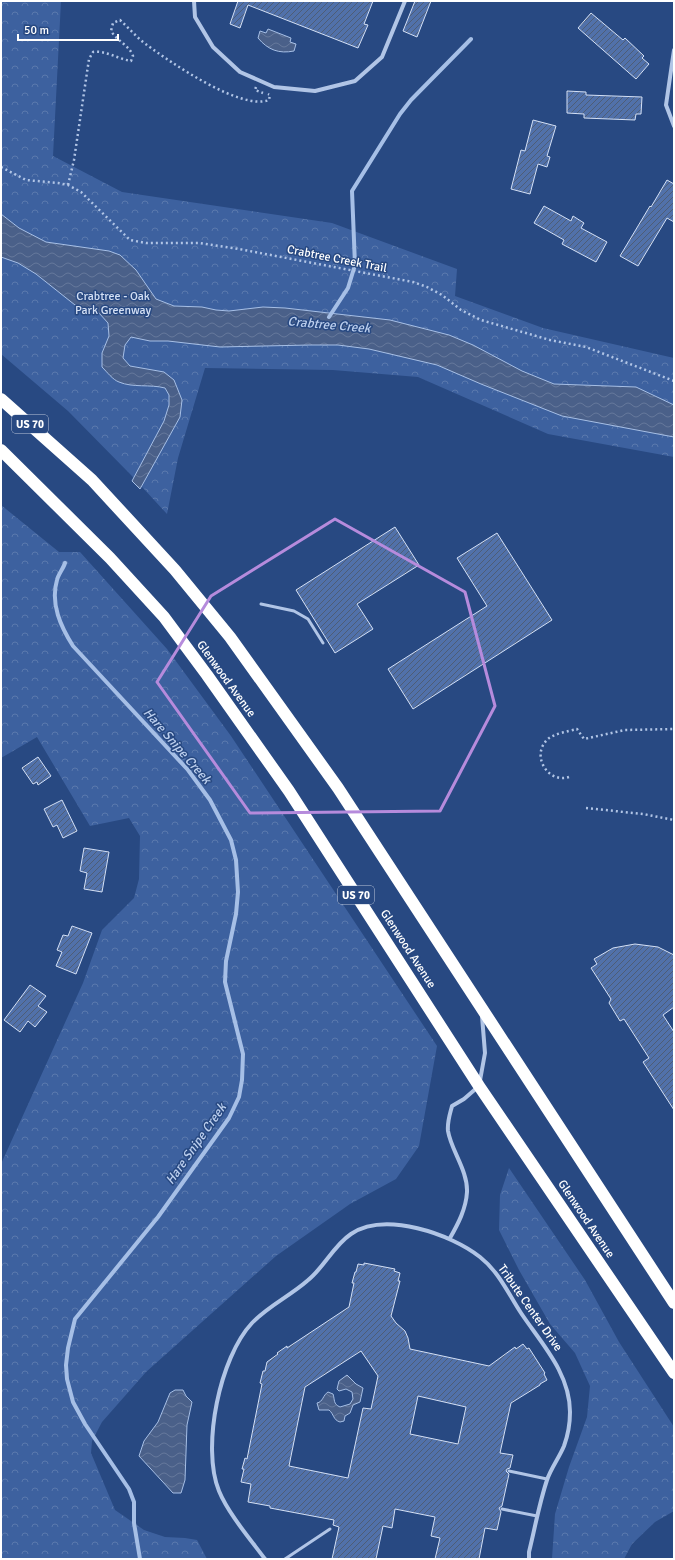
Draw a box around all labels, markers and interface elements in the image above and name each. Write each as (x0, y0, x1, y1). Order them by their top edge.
scale bar (18, 16, 118, 42)
text: 50 m (24, 23, 49, 38)
street label: Crabtree Creek Trail (286, 242, 389, 276)
park label: Crabtree - Oak Park Greenway (75, 289, 151, 318)
water label: Crabtree Creek (287, 313, 372, 337)
road number: US 70 (12, 415, 48, 433)
street label: Glenwood Avenue (193, 638, 259, 720)
water label: Hare Snipe Creek (140, 705, 215, 788)
road number: US 70 (338, 886, 374, 904)
street label: Glenwood Avenue (377, 907, 439, 991)
water label: Hare Snipe Creek (162, 1099, 231, 1188)
street label: Glenwood Avenue (554, 1177, 618, 1261)
street label: Tribute Center Drive (494, 1262, 566, 1354)

